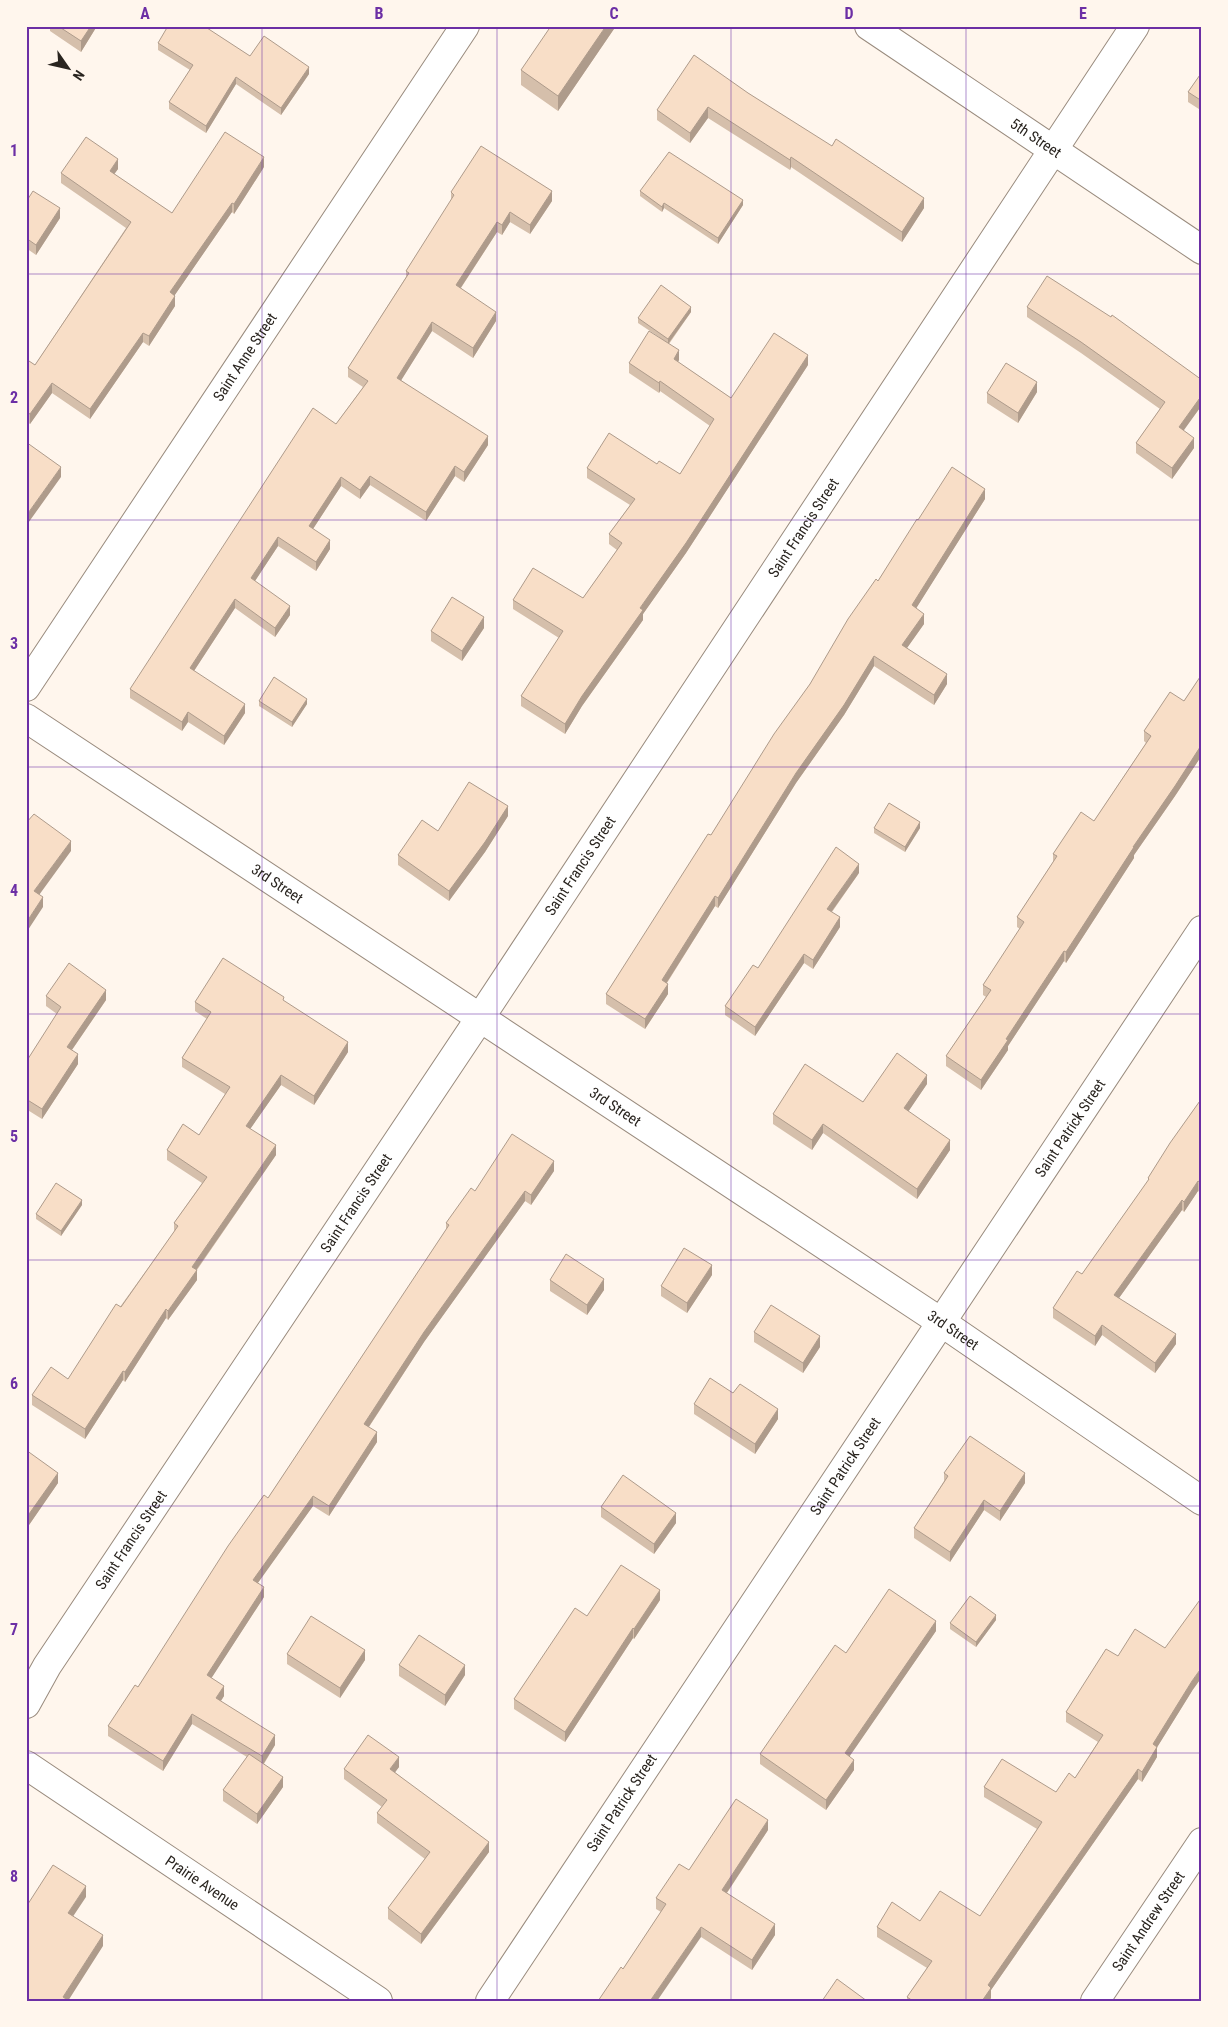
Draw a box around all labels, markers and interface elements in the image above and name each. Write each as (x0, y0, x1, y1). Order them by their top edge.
text: A (140, 4, 150, 23)
text: B (375, 4, 384, 23)
text: C (609, 4, 619, 23)
text: D (844, 4, 854, 23)
text: E (1079, 4, 1087, 23)
north arrow (42, 42, 92, 92)
text: N (70, 67, 88, 83)
street label: 5th Street (1007, 115, 1065, 162)
text: 1 (10, 141, 18, 160)
street label: Saint Anne Street (209, 309, 281, 405)
text: 2 (10, 388, 18, 407)
street label: Saint Francis Street (764, 475, 843, 581)
text: 3 (10, 634, 18, 653)
street label: Saint Francis Street (541, 813, 620, 919)
street label: 3rd Street (248, 860, 306, 907)
text: 4 (10, 881, 18, 900)
street label: Saint Patrick Street (1031, 1076, 1109, 1181)
street label: 3rd Street (586, 1083, 644, 1130)
text: 5 (10, 1127, 18, 1146)
street label: Saint Francis Street (317, 1150, 396, 1256)
street label: 3rd Street (924, 1307, 982, 1354)
text: 6 (10, 1374, 18, 1393)
street label: Saint Patrick Street (806, 1414, 884, 1519)
street label: Saint Francis Street (92, 1487, 171, 1593)
text: 7 (10, 1620, 18, 1639)
street label: Saint Patrick Street (583, 1750, 661, 1855)
street label: Prairie Avenue (162, 1852, 242, 1914)
text: 8 (10, 1867, 18, 1886)
street label: Saint Andrew Street (1109, 1868, 1189, 1975)

